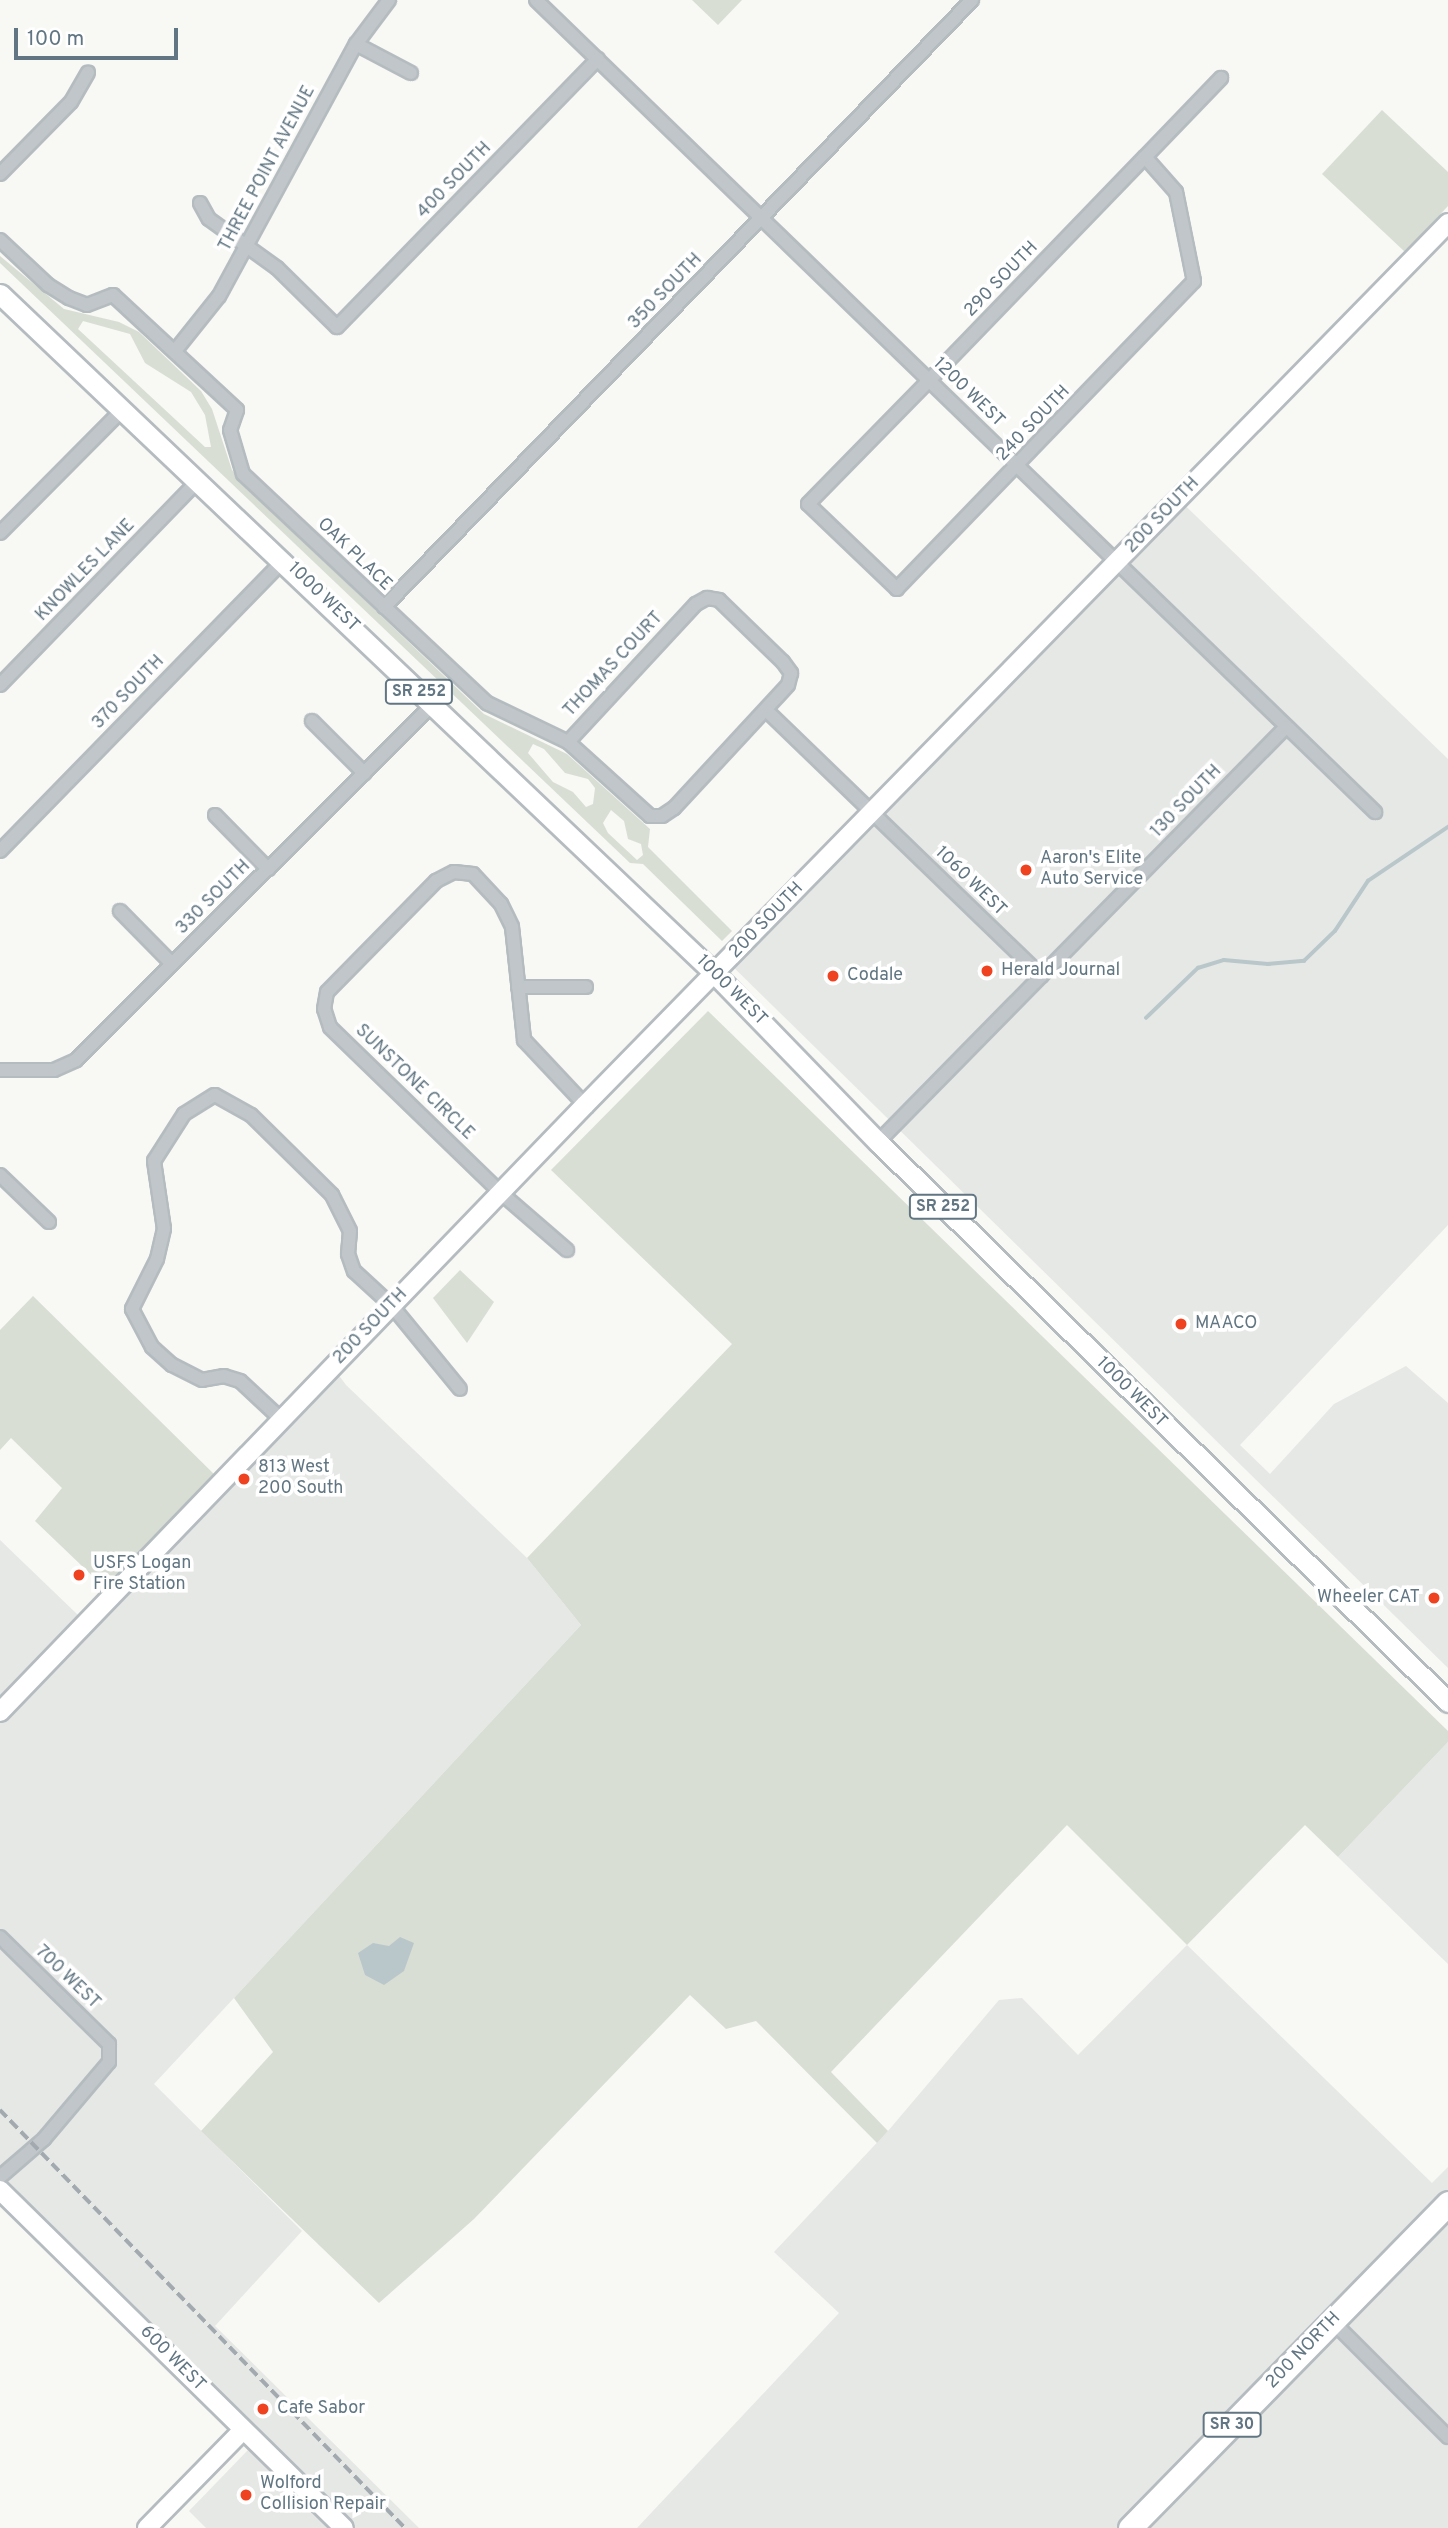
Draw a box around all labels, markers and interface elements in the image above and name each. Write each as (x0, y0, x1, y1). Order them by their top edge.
scale bar (18, 14, 182, 58)
text: 100 m (27, 26, 84, 53)
street label: THREE POINT AVENUE (215, 82, 321, 256)
street label: 400 SOUTH (413, 138, 497, 224)
street label: 290 SOUTH (961, 238, 1043, 322)
street label: 350 SOUTH (624, 250, 708, 334)
street label: 1200 WEST (928, 353, 1008, 433)
street label: 240 SOUTH (992, 382, 1076, 466)
street label: 200 SOUTH (1121, 473, 1205, 559)
street label: OAK PLACE (312, 514, 396, 596)
street label: KNOWLES LANE (32, 516, 140, 626)
street label: 1000 WEST (282, 558, 364, 638)
street label: THOMAS COURT (560, 608, 668, 722)
street label: 370 SOUTH (88, 651, 170, 735)
road number: SR 252 (384, 680, 454, 705)
street label: 130 SOUTH (1147, 761, 1227, 843)
street label: 1060 WEST (930, 843, 1010, 921)
place label: Aaron's Elite Auto Service (1040, 849, 1143, 892)
street label: 330 SOUTH (172, 856, 256, 940)
marker: Aaron's Elite Auto Service (1018, 862, 1034, 878)
street label: 200 SOUTH (725, 878, 809, 964)
street label: 1000 WEST (691, 951, 771, 1031)
place label: Herald Journal (1001, 960, 1120, 982)
marker: Herald Journal (979, 963, 995, 979)
place label: Codale (847, 965, 903, 987)
marker: Codale (825, 968, 841, 984)
street label: SUNSTONE CIRCLE (350, 1021, 478, 1145)
road number: SR 252 (908, 1194, 978, 1219)
street label: 200 SOUTH (329, 1284, 413, 1370)
place label: MAACO (1195, 1313, 1257, 1335)
marker: MAACO (1173, 1316, 1189, 1332)
street label: 1000 WEST (1091, 1353, 1171, 1433)
place label: 813 West 200 South (258, 1458, 343, 1500)
marker: 813 West 200 South (236, 1471, 252, 1487)
place label: USFS Logan Fire Station (93, 1554, 191, 1596)
marker: USFS Logan Fire Station (71, 1567, 87, 1583)
place label: Wheeler CAT (1317, 1587, 1420, 1609)
marker: Wheeler CAT (1426, 1590, 1442, 1606)
street label: 700 WEST (30, 1942, 104, 2014)
street label: 200 NORTH (1262, 2308, 1346, 2394)
street label: 600 WEST (135, 2322, 209, 2396)
place label: Cafe Sabor (277, 2398, 365, 2420)
marker: Cafe Sabor (255, 2401, 271, 2417)
road number: SR 30 (1202, 2412, 1262, 2438)
place label: Wolford Collision Repair (260, 2474, 386, 2516)
marker: Wolford Collision Repair (238, 2487, 254, 2503)

